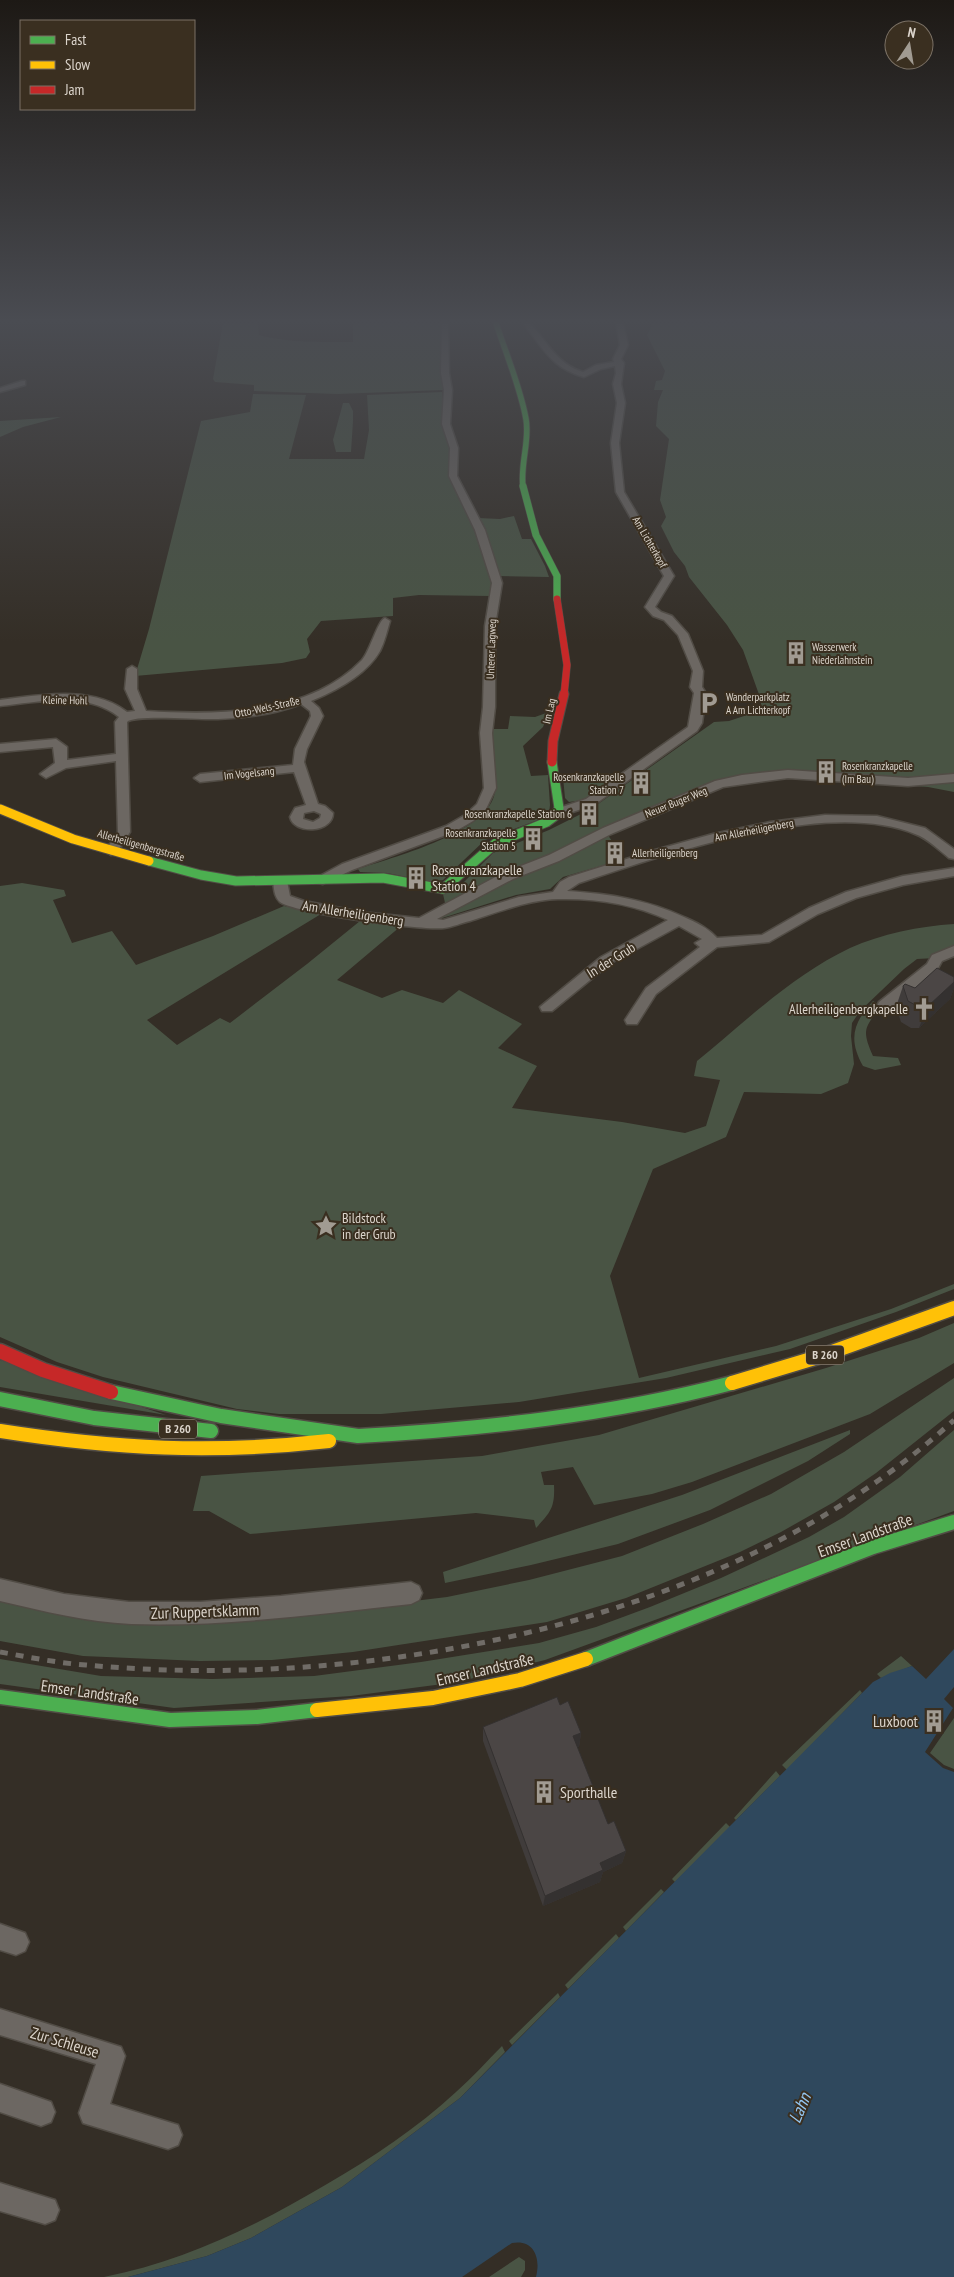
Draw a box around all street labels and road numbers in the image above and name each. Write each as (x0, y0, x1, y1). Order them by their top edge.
street label: Am Lichterkopf (630, 514, 671, 571)
street label: Unterer Lagweg (483, 618, 499, 679)
street label: Kleine Hohl (43, 693, 88, 707)
street label: Otto-Wels-Straße (233, 693, 301, 721)
street label: Im Lag (539, 697, 559, 725)
street label: Im Vogelsang (223, 763, 275, 783)
street label: Neuer Buger Weg (643, 783, 709, 821)
street label: Am Allerheiligenberg (713, 815, 795, 845)
street label: Allerheiligenbergstraße (96, 826, 187, 864)
street label: Am Allerheiligenberg (301, 896, 405, 930)
street label: In der Grub (583, 938, 639, 982)
road number: B 260 (806, 1346, 844, 1364)
road number: B 260 (159, 1420, 197, 1438)
street label: Emser Landstraße (815, 1509, 915, 1561)
street label: Zur Ruppertsklamm (150, 1599, 260, 1623)
street label: Emser Landstraße (435, 1648, 535, 1690)
street label: Emser Landstraße (40, 1675, 140, 1709)
street label: Zur Schleuse (28, 2022, 102, 2062)

